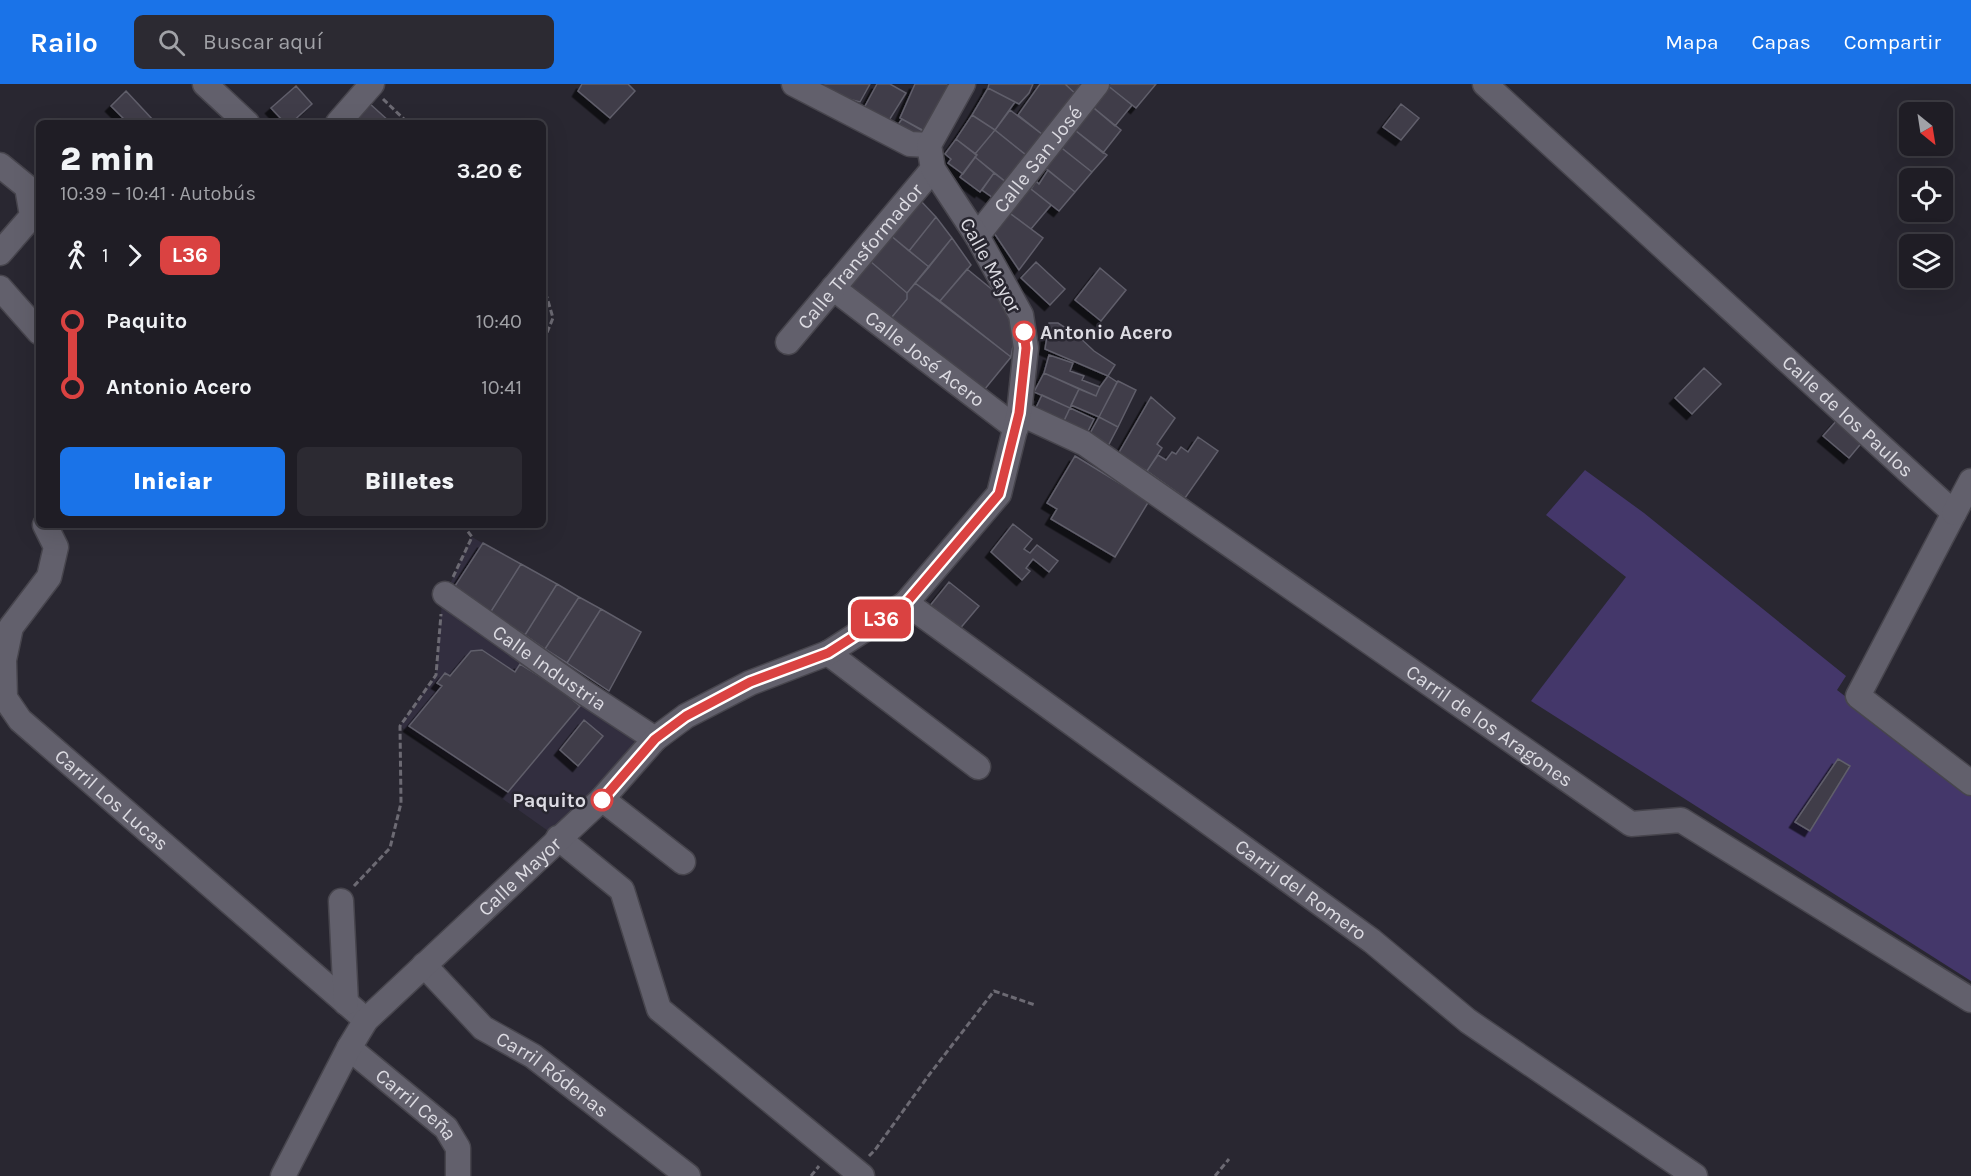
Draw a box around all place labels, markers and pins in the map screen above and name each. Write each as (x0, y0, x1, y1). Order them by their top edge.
marker: Antonio Acero (1013, 321, 1035, 343)
place label: Antonio Acero (1040, 321, 1172, 344)
place label: Paquito (512, 789, 586, 812)
marker: Paquito (591, 789, 613, 811)

